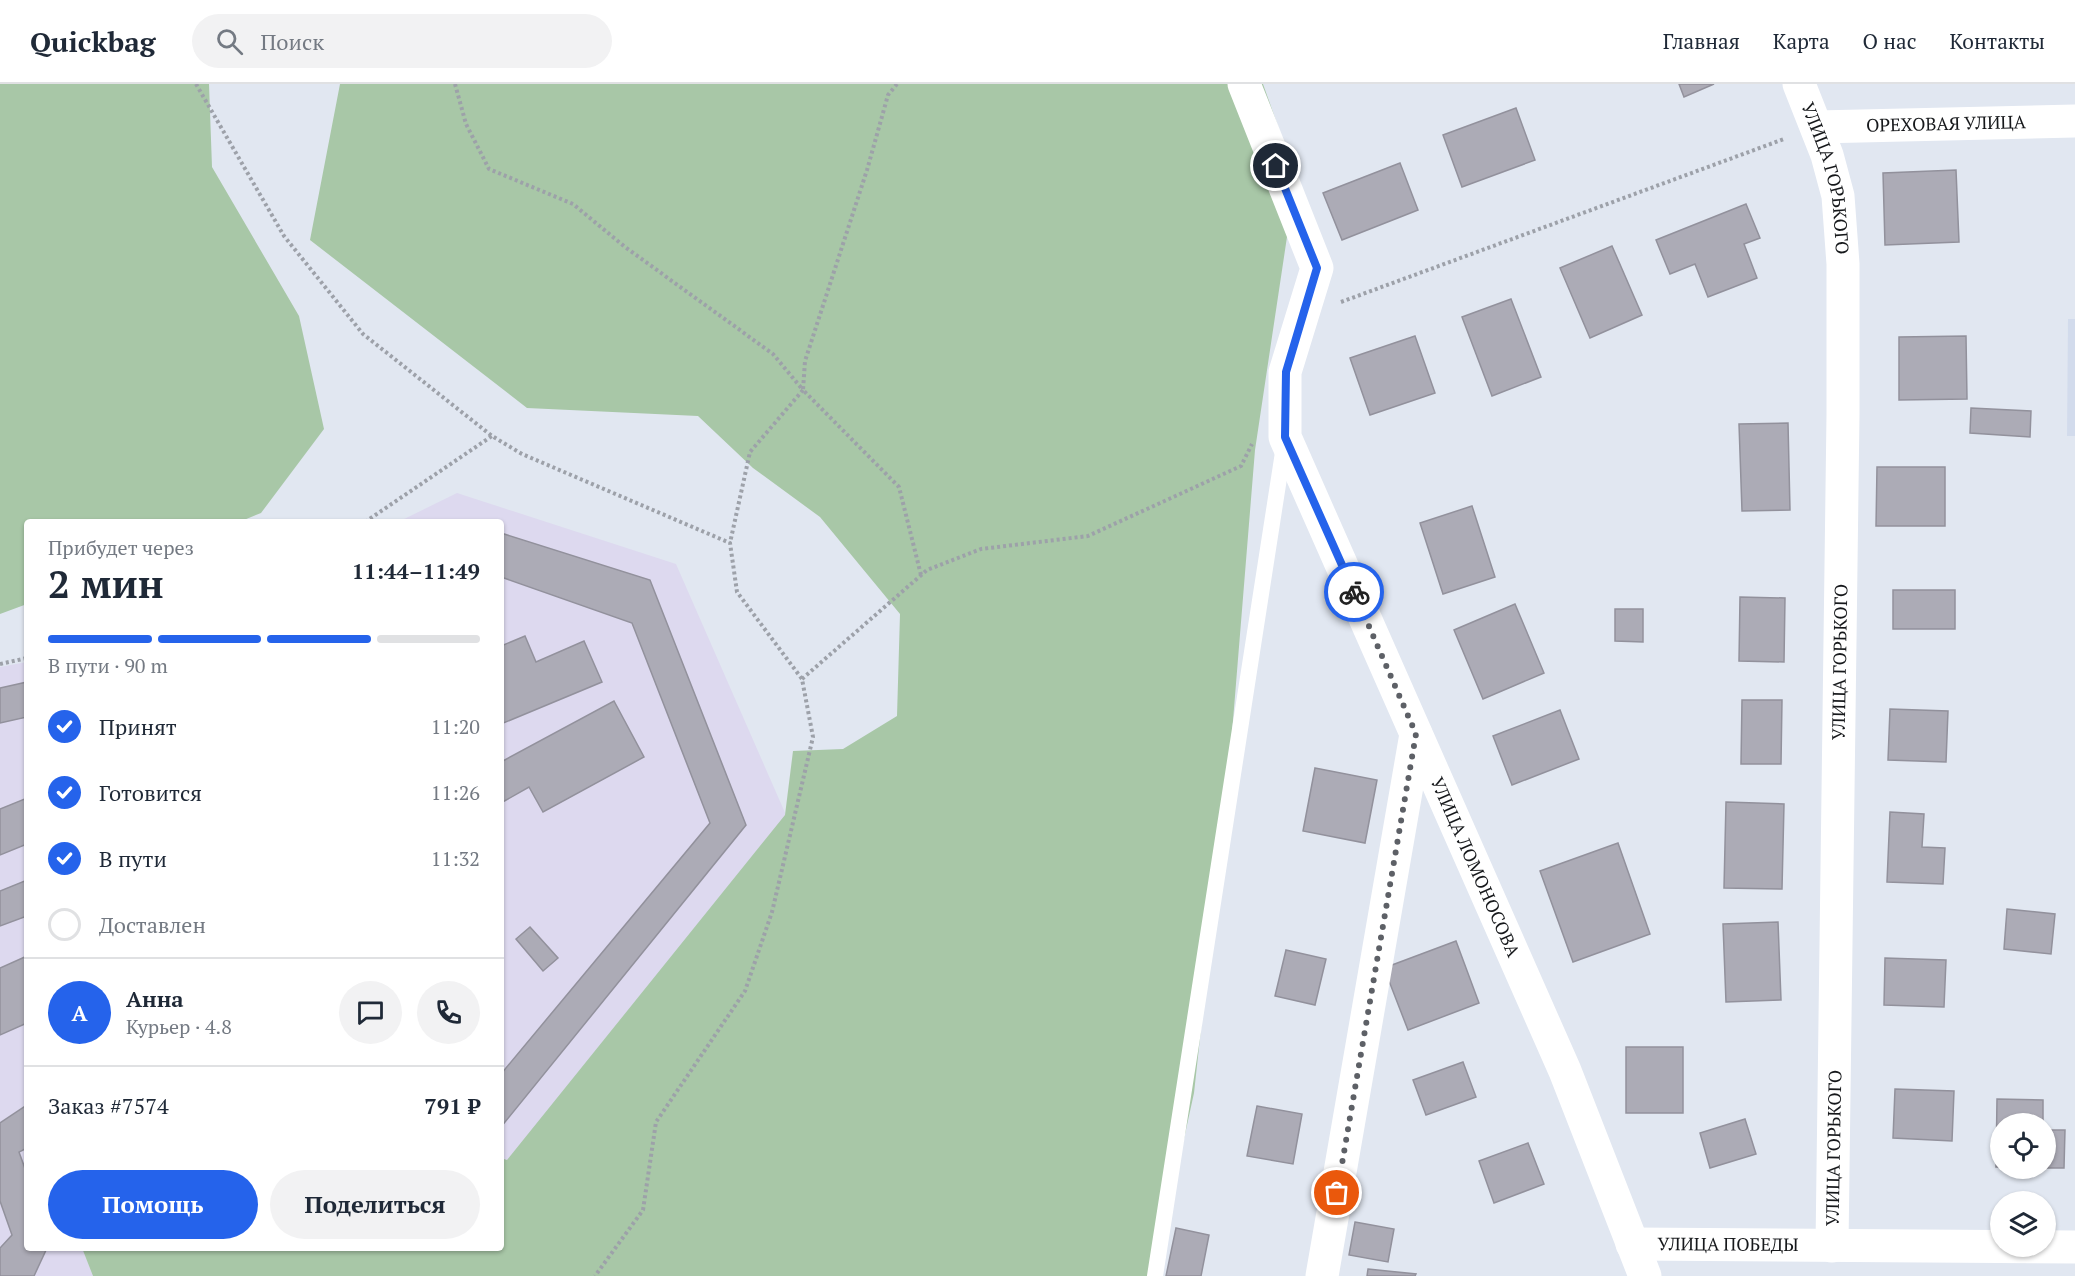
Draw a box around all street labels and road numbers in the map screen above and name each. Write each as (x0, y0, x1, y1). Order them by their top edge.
street label: УЛИЦА ГОРЬКОГО (1796, 98, 1855, 255)
street label: ОРЕХОВАЯ УЛИЦА (1866, 109, 2027, 137)
street label: УЛИЦА ГОРЬКОГО (1826, 584, 1852, 740)
street label: УЛИЦА ЛОМОНОСОВА (1426, 773, 1526, 961)
street label: УЛИЦА ГОРЬКОГО (1820, 1070, 1846, 1226)
street label: УЛИЦА ПОБЕДЫ (1657, 1231, 1799, 1256)

